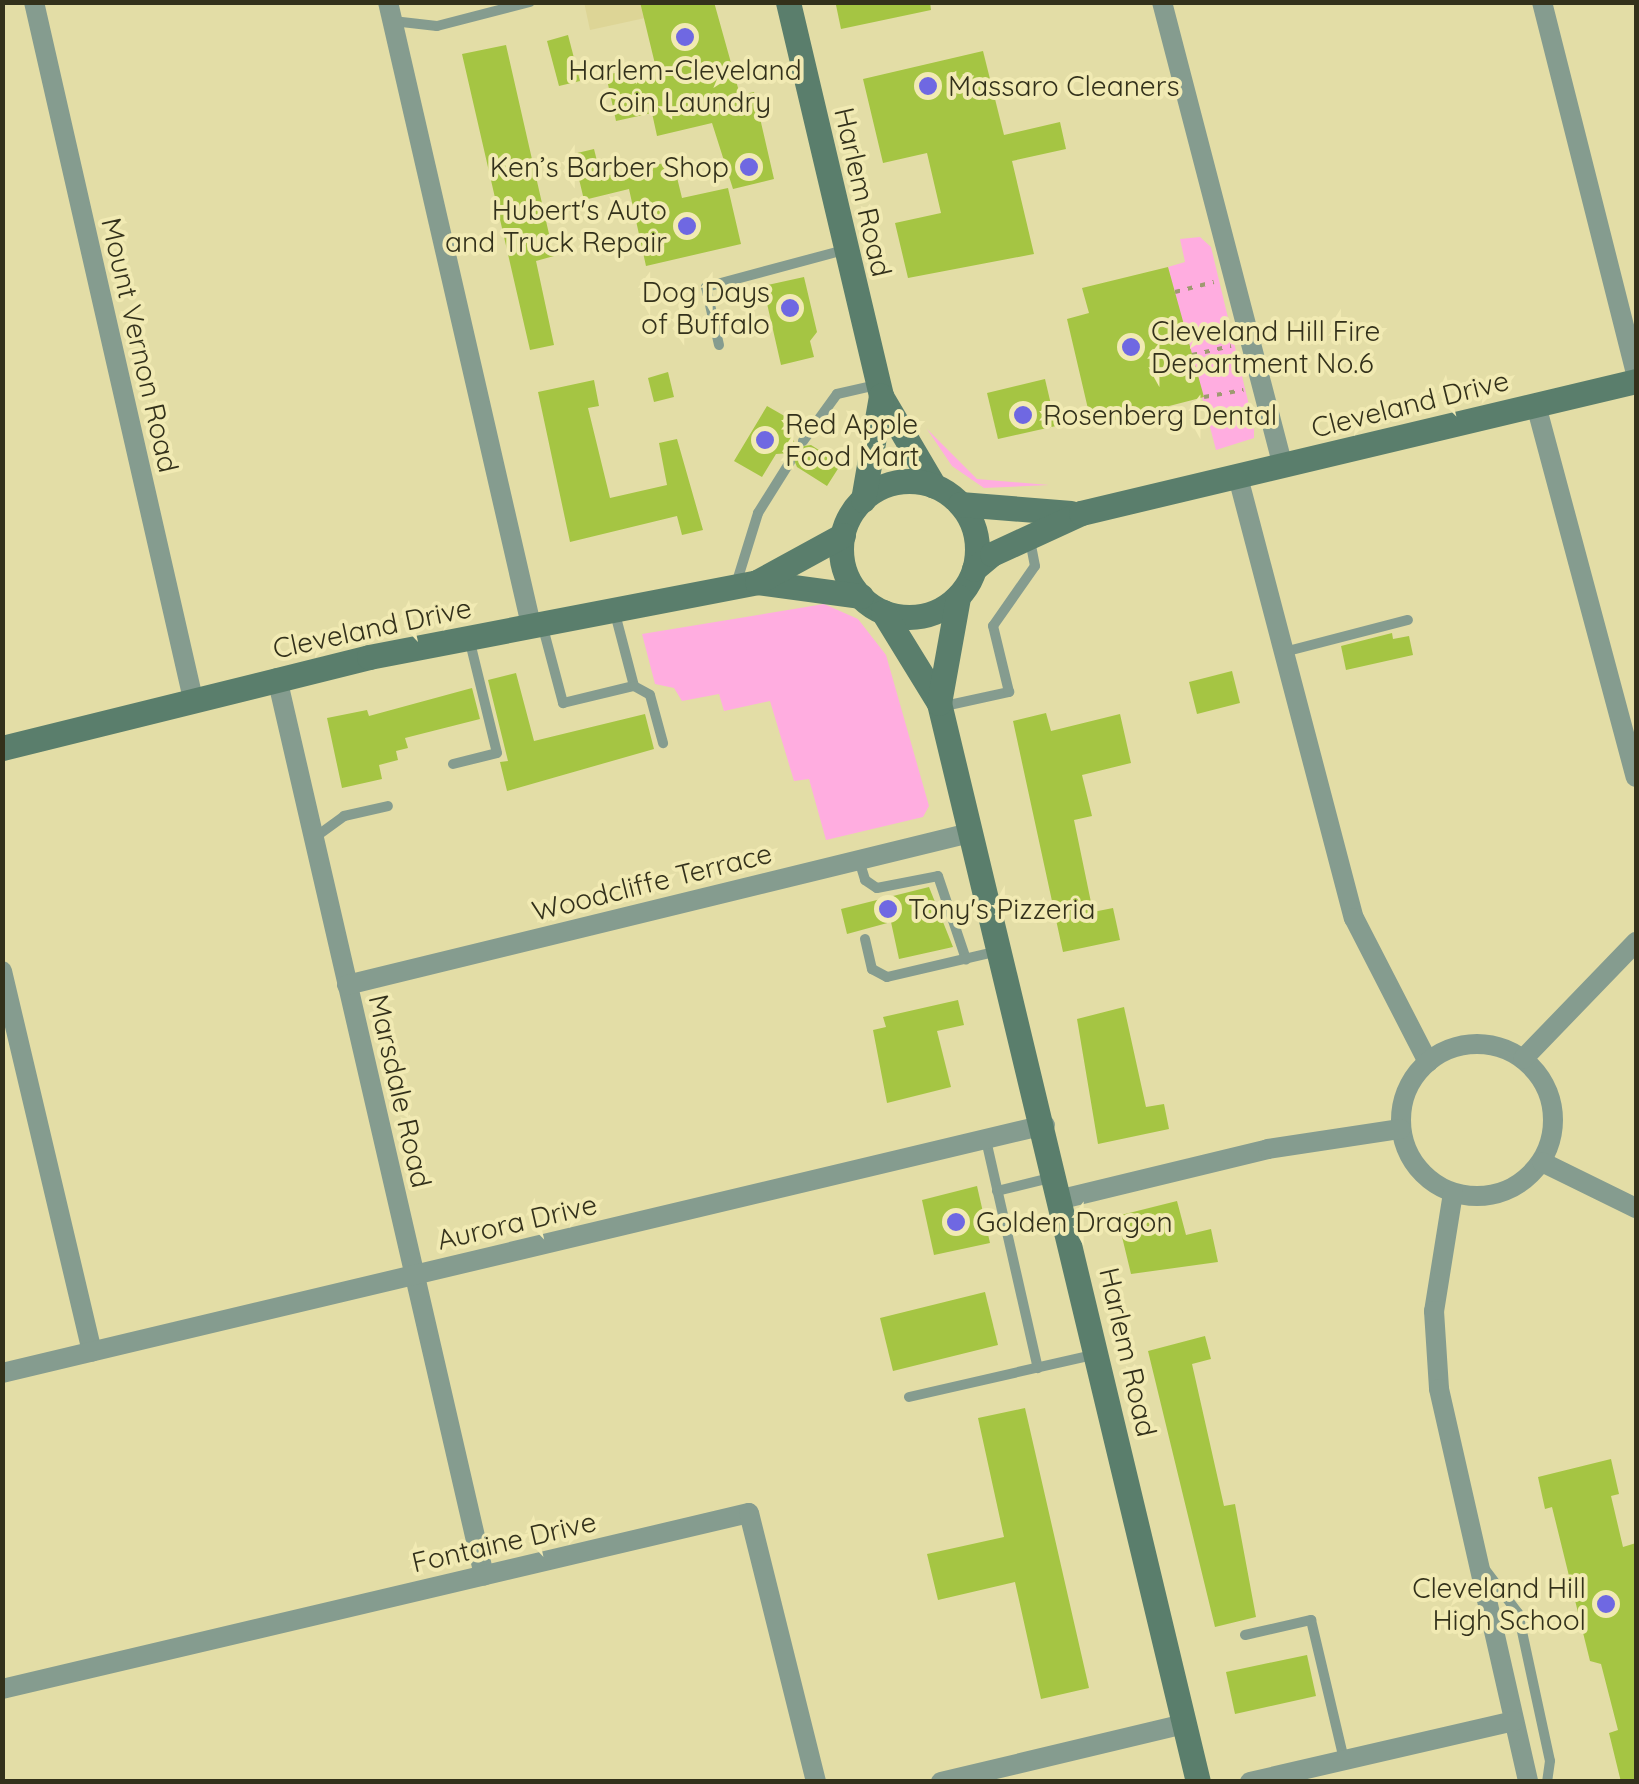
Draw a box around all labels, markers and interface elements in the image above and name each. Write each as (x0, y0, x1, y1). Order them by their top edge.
marker: Harlem-Cleveland Coin Laundry (674, 26, 696, 48)
place label: Harlem-Cleveland Coin Laundry (568, 53, 802, 119)
place label: Massaro Cleaners (948, 69, 1180, 103)
marker: Massaro Cleaners (917, 75, 939, 97)
street label: Harlem Road (827, 104, 899, 280)
place label: Ken’s Barber Shop (490, 150, 729, 184)
marker: Ken’s Barber Shop (738, 156, 760, 178)
place label: Hubert's Auto and Truck Repair (445, 193, 667, 259)
street label: Mount Vernon Road (94, 214, 186, 476)
marker: Hubert's Auto and Truck Repair (676, 215, 698, 237)
place label: Dog Days of Buffalo (641, 275, 770, 341)
marker: Dog Days of Buffalo (779, 297, 801, 319)
place label: Cleveland Hill Fire Department No.6 (1151, 314, 1380, 380)
marker: Cleveland Hill Fire Department No.6 (1120, 336, 1142, 358)
street label: Cleveland Drive (1308, 363, 1512, 445)
place label: Rosenberg Dental (1043, 398, 1277, 432)
marker: Rosenberg Dental (1012, 404, 1034, 426)
place label: Red Apple Food Mart (785, 407, 919, 473)
marker: Red Apple Food Mart (754, 429, 776, 451)
street label: Cleveland Drive (270, 591, 474, 665)
street label: Woodcliffe Terrace (529, 836, 775, 928)
place label: Tony's Pizzeria (908, 892, 1095, 926)
marker: Tony's Pizzeria (877, 898, 899, 920)
street label: Marsdale Road (361, 991, 439, 1191)
street label: Aurora Drive (434, 1187, 600, 1257)
place label: Golden Dragon (976, 1205, 1173, 1239)
marker: Golden Dragon (945, 1211, 967, 1233)
street label: Harlem Road (1092, 1264, 1164, 1440)
street label: Fontaine Drive (409, 1504, 599, 1580)
place label: Cleveland Hill High School (1412, 1571, 1586, 1637)
marker: Cleveland Hill High School (1595, 1593, 1617, 1615)

